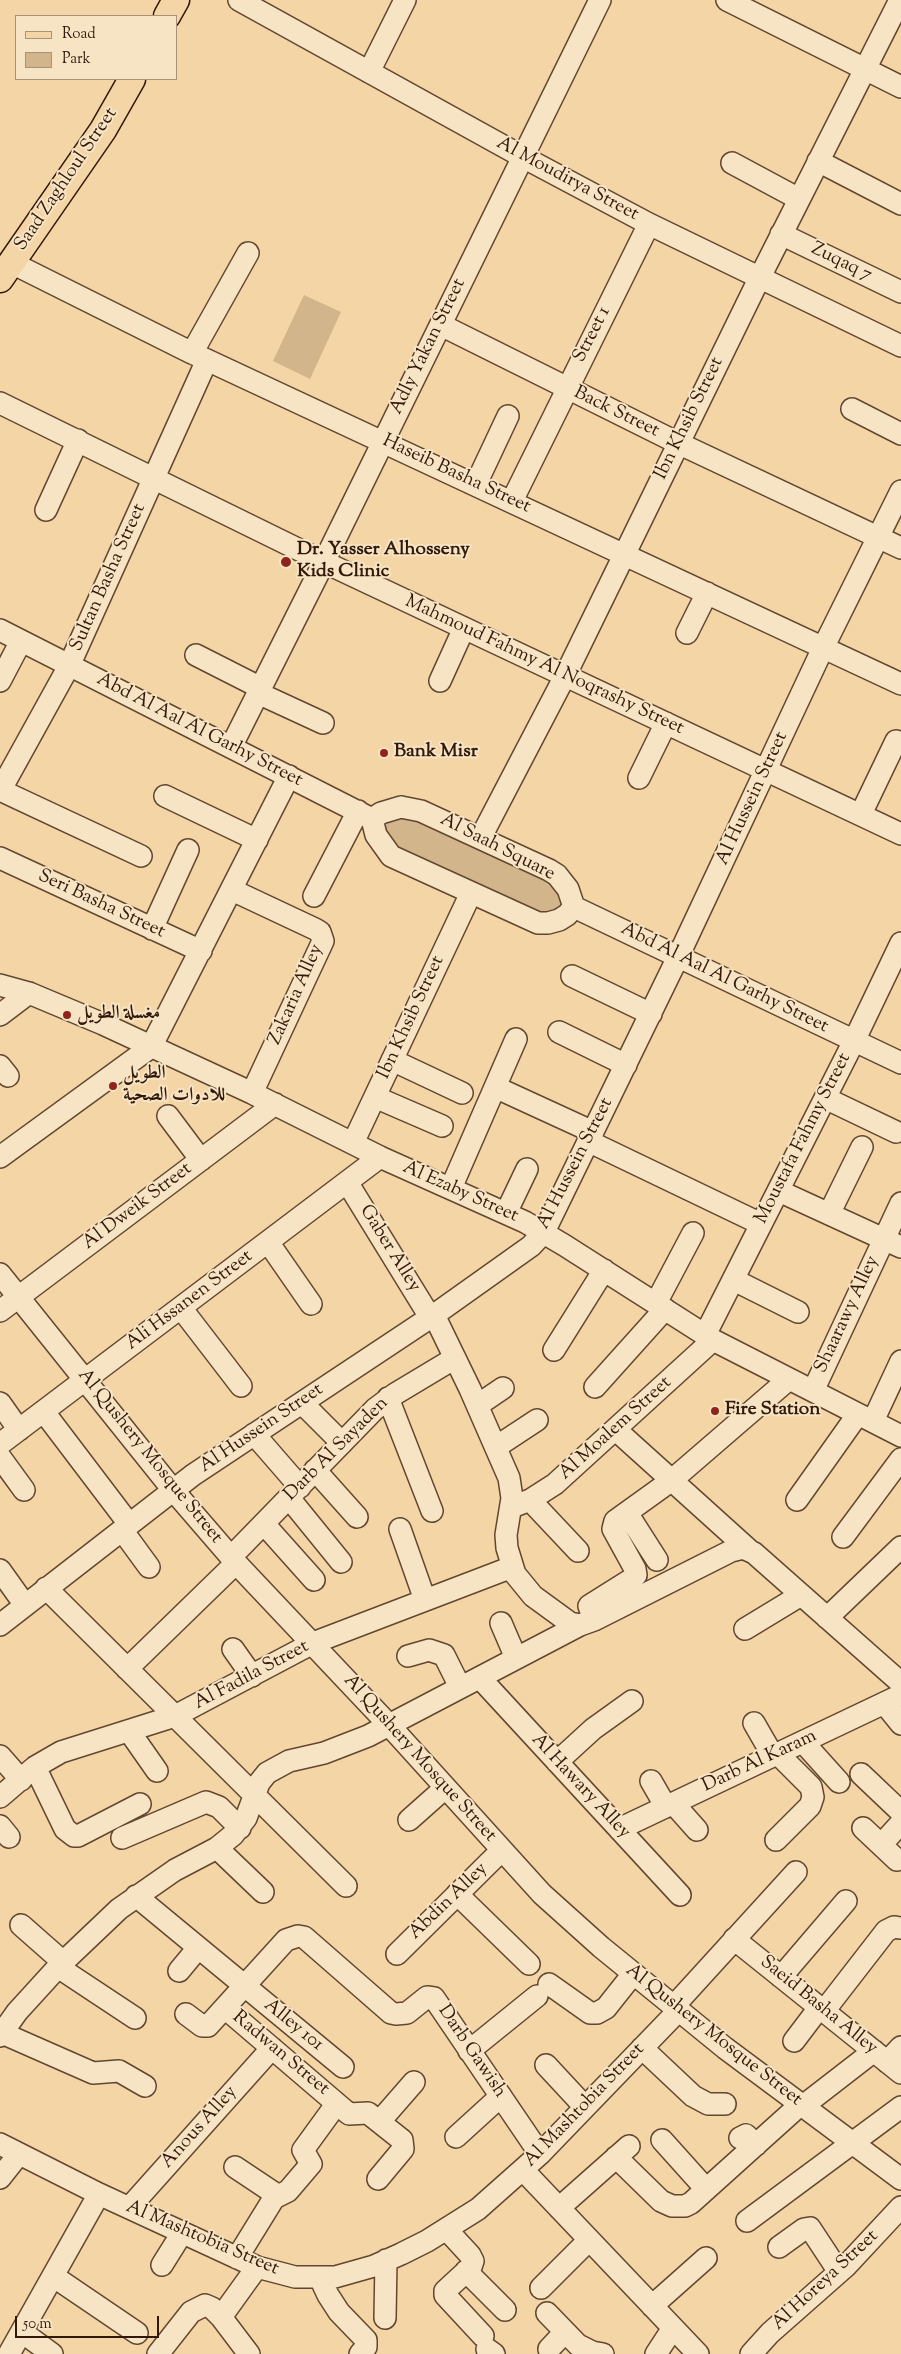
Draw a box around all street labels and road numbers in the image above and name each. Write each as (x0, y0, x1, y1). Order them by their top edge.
street label: Saad Zaghloul Street (11, 104, 123, 256)
street label: Al Moudirya Street (492, 133, 642, 227)
street label: Zuqaq 7 (807, 239, 875, 287)
street label: Adly Yakan Street (386, 275, 472, 419)
street label: Street 1 (569, 303, 617, 367)
street label: Ibn Khsib Street (651, 354, 729, 484)
street label: Back Street (569, 382, 663, 444)
street label: Haseib Basha Street (378, 431, 534, 519)
street label: Sultan Basha Street (66, 501, 152, 655)
street label: Mahmoud Fahmy Al Noqrashy Street (401, 591, 687, 741)
street label: Abd Al Aal Al Garhy Street (92, 669, 306, 793)
street label: Al Hussein Street (712, 729, 794, 869)
street label: Al Saah Square (436, 809, 558, 887)
street label: Seri Basha Street (34, 866, 168, 944)
street label: Abd Al Aal Al Garhy Street (616, 919, 832, 1039)
street label: Zakaria Alley (265, 941, 329, 1049)
street label: Ibn Khsib Street (373, 953, 451, 1083)
street label: Moustafa Fahmy Street (751, 1050, 857, 1228)
street label: Al Hussein Street (533, 1095, 619, 1233)
street label: Al Ezaby Street (399, 1157, 521, 1229)
street label: Al Dweik Street (79, 1158, 197, 1256)
street label: Gaber Alley (353, 1201, 425, 1297)
street label: Ali Hssanen Street (122, 1246, 258, 1356)
street label: Shaarawy Alley (811, 1253, 885, 1377)
street label: Al Qushery Mosque Street (72, 1365, 226, 1549)
street label: Al Moalem Street (555, 1372, 677, 1486)
street label: Al Hussein Street (196, 1379, 328, 1479)
street label: Darb Al Sayaden (280, 1393, 394, 1507)
street label: Al Fadila Street (191, 1636, 313, 1716)
street label: Al Qushery Mosque Street (338, 1670, 500, 1848)
street label: Darb Al Karam (699, 1726, 821, 1798)
street label: Al Hawary Alley (525, 1730, 635, 1844)
street label: Abdin Alley (405, 1859, 493, 1945)
street label: Saeid Basha Alley (755, 1952, 881, 2060)
street label: Al Qushery Mosque Street (620, 1960, 806, 2112)
street label: Alley 101 (258, 1995, 328, 2057)
street label: Darb Gawish (432, 2001, 510, 2103)
street label: Radwan Street (227, 2007, 333, 2101)
street label: Al Mashtobia Street (520, 2039, 650, 2173)
street label: Anous Alley (157, 2082, 243, 2174)
street label: Al Mashtobia Street (122, 2197, 282, 2281)
street label: Al Horeya Street (768, 2226, 884, 2336)

